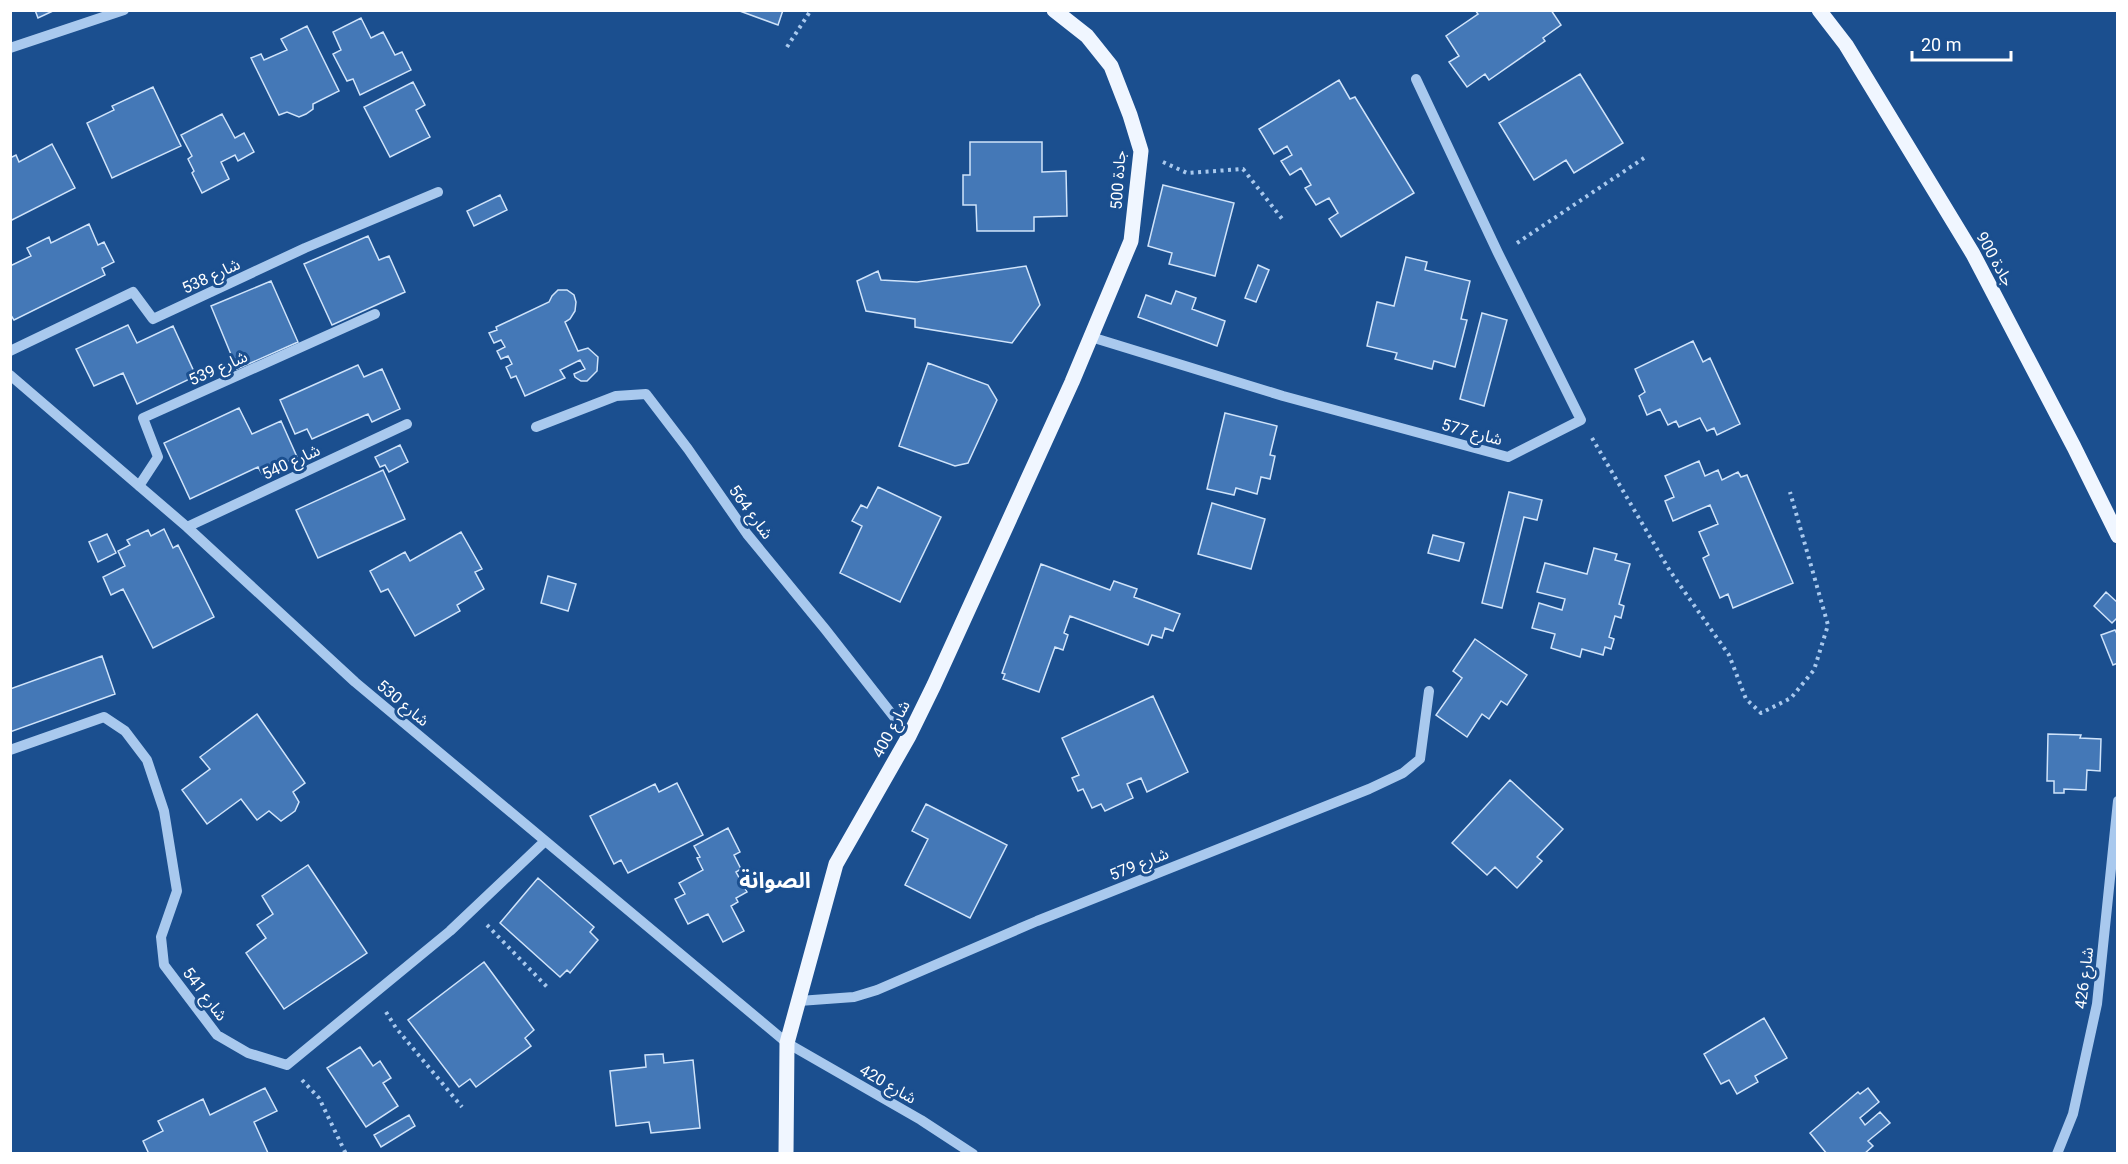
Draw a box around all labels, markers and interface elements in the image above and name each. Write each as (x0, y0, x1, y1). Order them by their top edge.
scale bar (1912, 24, 2011, 62)
text: 20 m (1921, 34, 1961, 55)
street label: جادة 500 (1106, 150, 1130, 210)
street label: جادة 900 (1972, 229, 2018, 289)
street label: شارع 538 (179, 254, 244, 300)
street label: شارع 539 (186, 347, 251, 392)
street label: شارع 577 (1439, 415, 1504, 452)
street label: شارع 540 (259, 440, 324, 486)
street label: شارع 564 (723, 481, 777, 544)
street label: شارع 530 (371, 676, 433, 733)
street label: شارع 400 (868, 697, 917, 762)
street label: شارع 579 (1107, 844, 1172, 887)
district label: الصوانة (739, 868, 811, 893)
street label: شارع 426 (2071, 946, 2100, 1010)
street label: شارع 541 (176, 963, 231, 1026)
street label: شارع 420 (855, 1060, 920, 1110)

